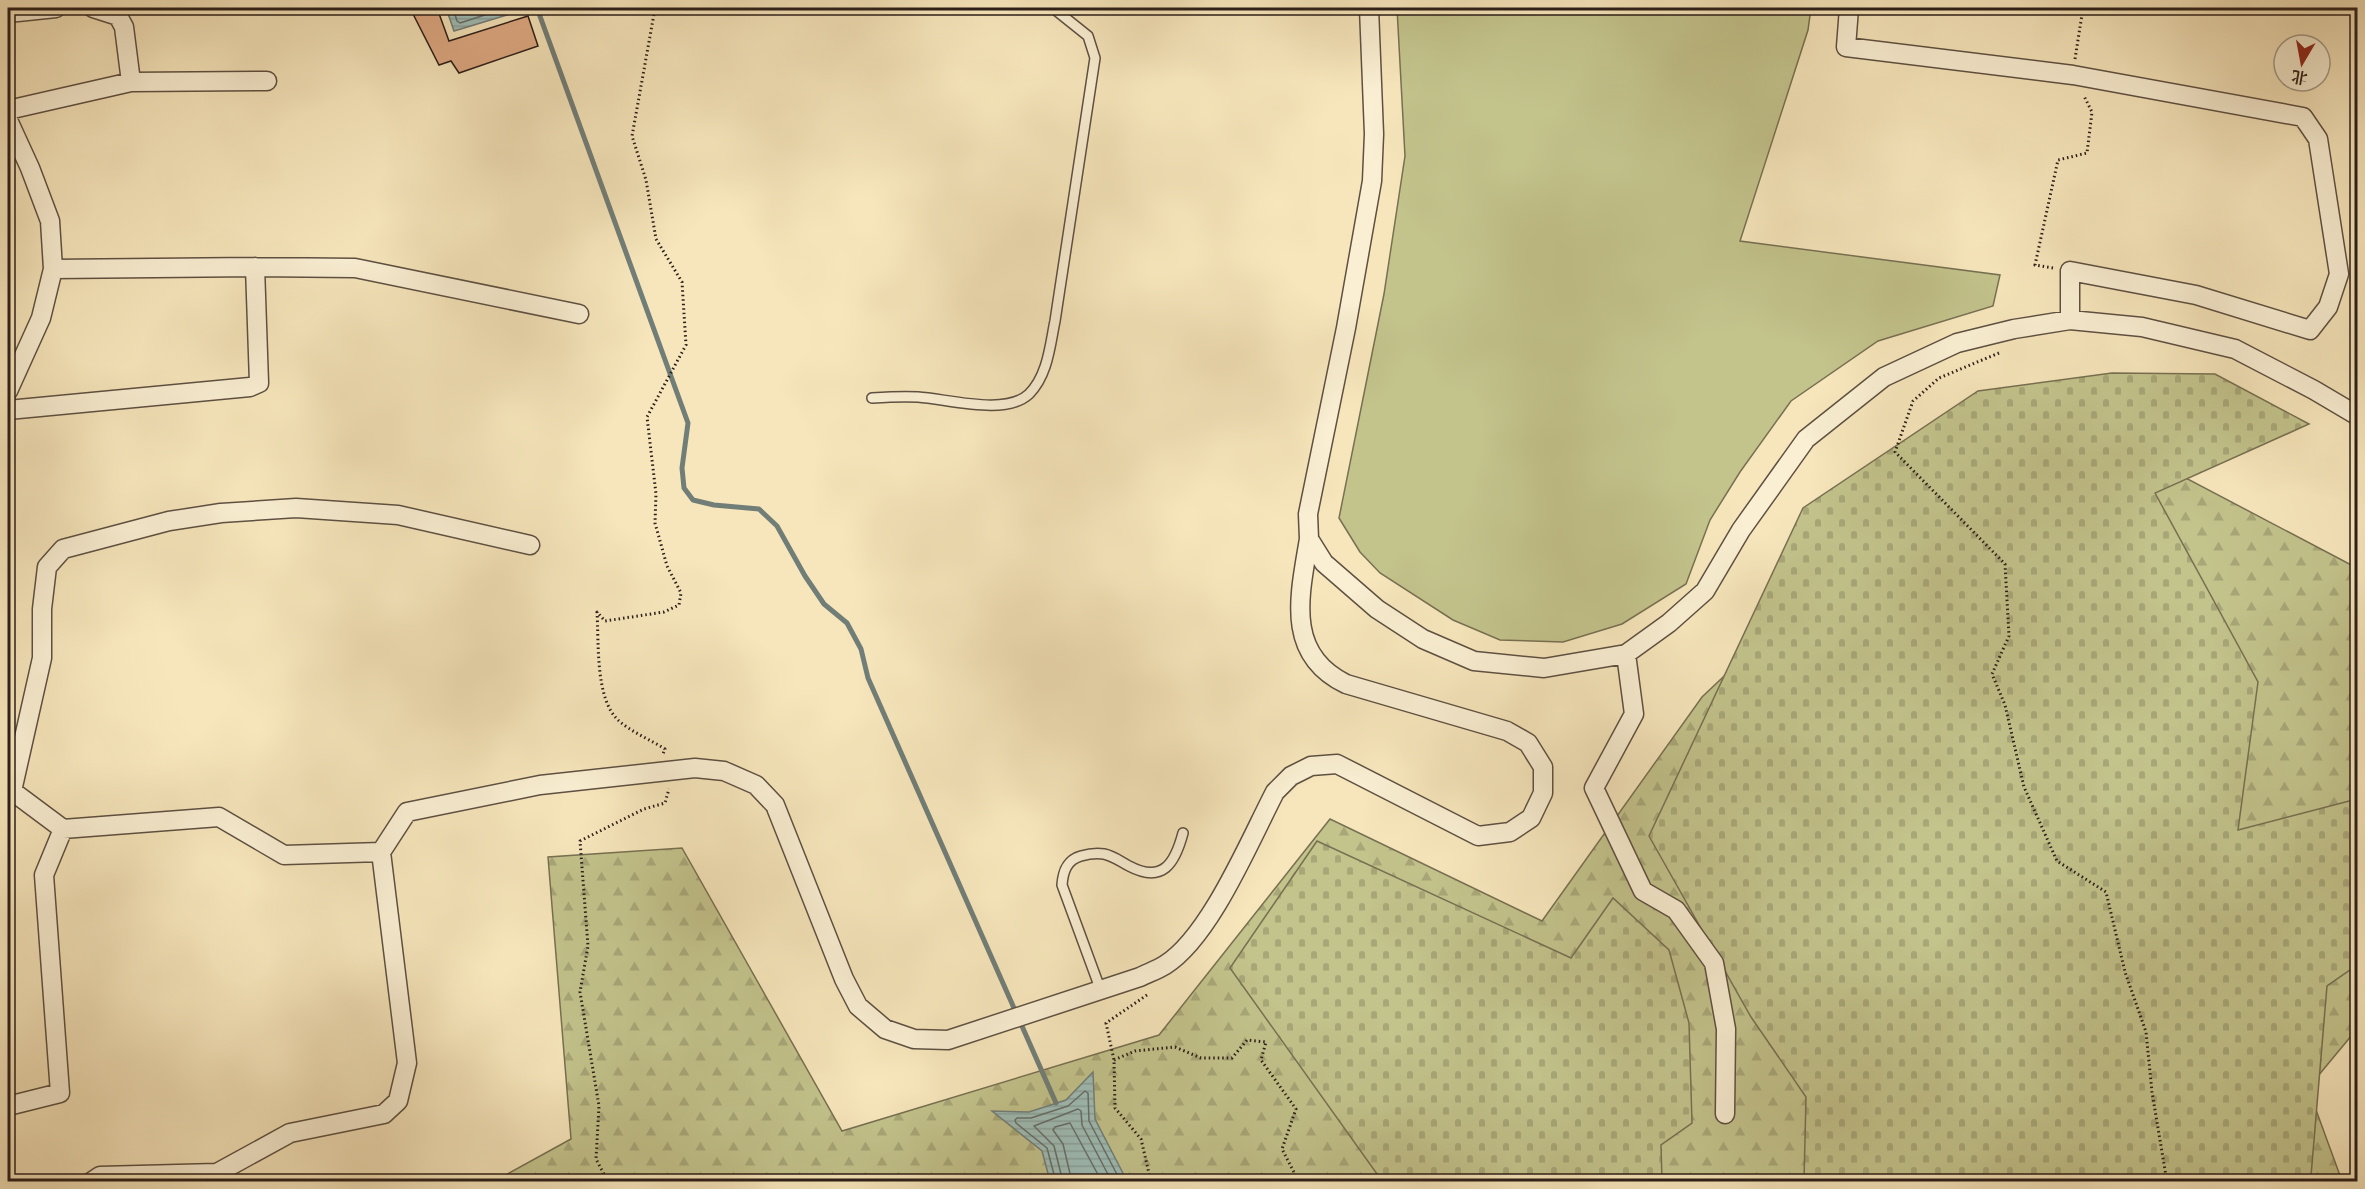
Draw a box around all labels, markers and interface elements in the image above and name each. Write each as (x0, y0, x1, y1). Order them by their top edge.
north arrow (2272, 33, 2332, 93)
text: 北 (2290, 65, 2309, 87)

